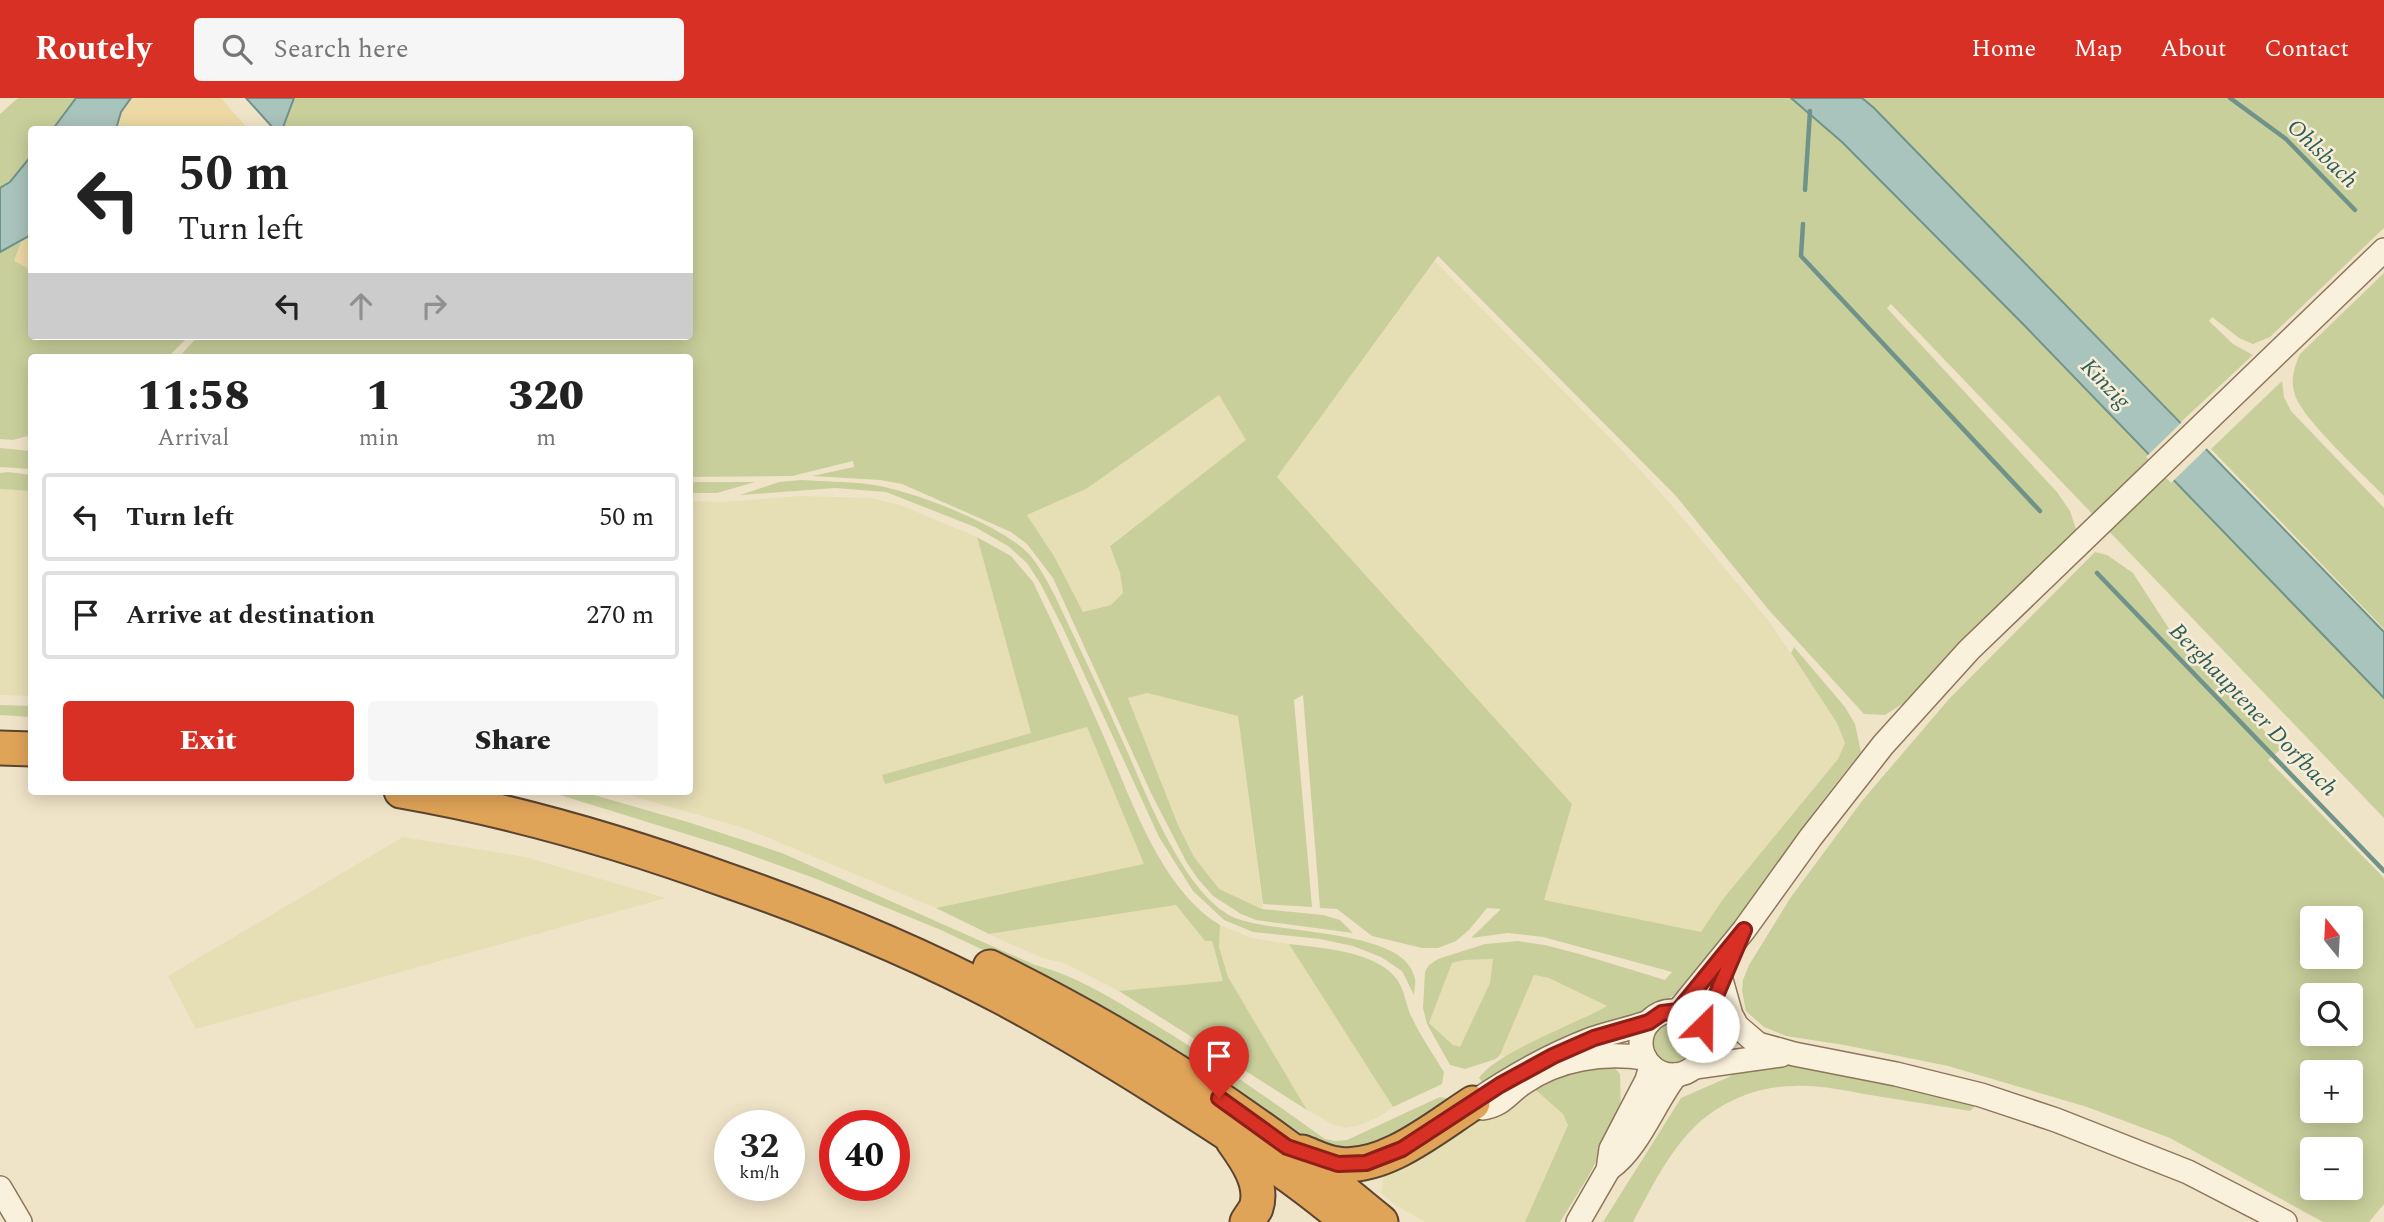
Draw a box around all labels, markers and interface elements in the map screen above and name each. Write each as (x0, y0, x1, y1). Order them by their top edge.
search box (194, 18, 684, 81)
text: Routely (35, 24, 152, 74)
text: Search here (274, 29, 409, 69)
icon: search (218, 30, 256, 68)
text: Home (1971, 31, 2036, 67)
text: Map (2074, 31, 2122, 67)
text: About (2160, 31, 2226, 67)
text: Contact (2264, 31, 2349, 67)
water label: Ohlsbach (2278, 111, 2366, 197)
text: 50 m (178, 137, 289, 212)
icon: left (63, 154, 154, 245)
text: Turn left (178, 205, 304, 254)
icon: left (269, 287, 307, 325)
icon: ahead (342, 287, 380, 325)
icon: right (415, 287, 453, 325)
water label: Kinzig (2072, 351, 2139, 418)
text: 11:58 (137, 365, 250, 428)
text: 1 (366, 365, 392, 428)
text: 320 (508, 365, 584, 428)
text: Arrival (158, 421, 229, 456)
text: min (359, 421, 399, 456)
text: m (536, 421, 556, 456)
text: Turn left (126, 497, 234, 537)
text: 50 m (599, 497, 654, 537)
icon: left (67, 498, 105, 536)
text: Arrive at destination (126, 595, 375, 635)
text: 270 m (586, 595, 654, 635)
icon: arrive (67, 596, 105, 634)
water label: Berghauptener Dorfbach (2160, 615, 2346, 805)
button: Exit (63, 701, 354, 781)
button: Share (368, 701, 658, 781)
north arrow (2300, 906, 2362, 970)
map controls (2300, 906, 2363, 1200)
button: search (2300, 983, 2363, 1046)
position arrow (1666, 989, 1740, 1063)
pin (1189, 1026, 1249, 1098)
icon: arrive (1200, 1037, 1238, 1075)
button: + (2300, 1060, 2363, 1123)
speed limit sign: 40 (819, 1110, 910, 1201)
text: 32 (740, 1120, 779, 1173)
button: − (2300, 1137, 2363, 1200)
text: km/h (739, 1159, 780, 1186)

